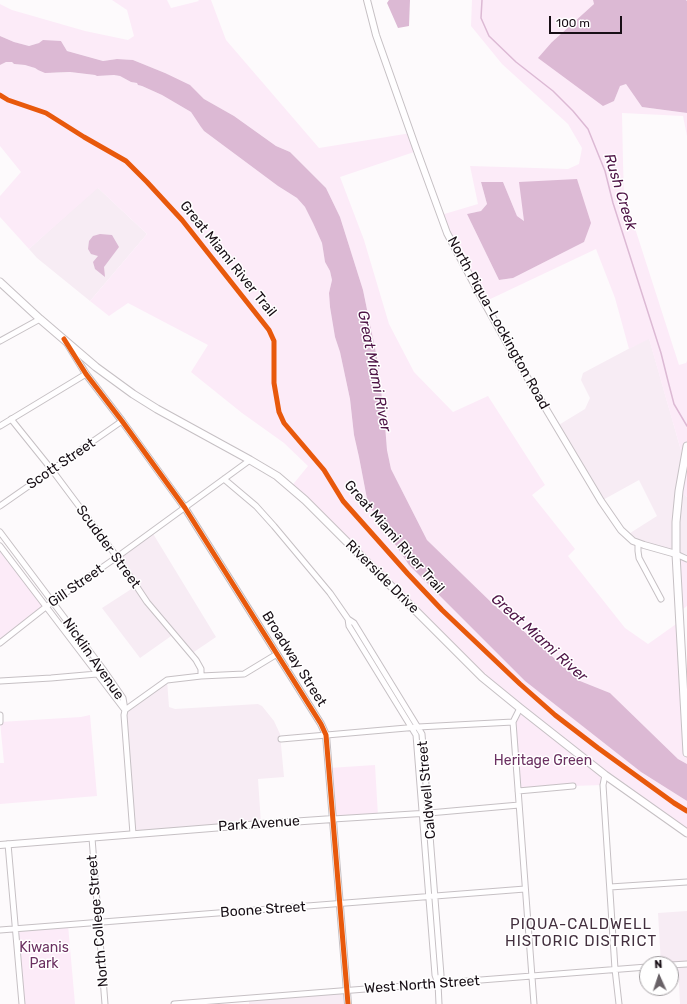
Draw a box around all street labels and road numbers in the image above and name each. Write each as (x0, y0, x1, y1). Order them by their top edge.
street label: Great Miami River Trail (176, 198, 280, 320)
street label: North Piqua–Lockington Road (443, 234, 553, 412)
street label: Scott Street (23, 435, 99, 493)
street label: Great Miami River Trail (340, 477, 448, 597)
street label: Scudder Street (72, 502, 144, 592)
street label: Riverside Drive (342, 537, 422, 617)
street label: Gill Street (45, 561, 107, 611)
street label: Broadway Street (258, 608, 330, 710)
street label: Nicklin Avenue (59, 615, 127, 703)
street label: Caldwell Street (414, 740, 440, 840)
street label: Park Avenue (218, 813, 300, 835)
street label: North College Street (84, 854, 112, 988)
street label: Boone Street (220, 899, 306, 921)
street label: West North Street (364, 973, 480, 997)

